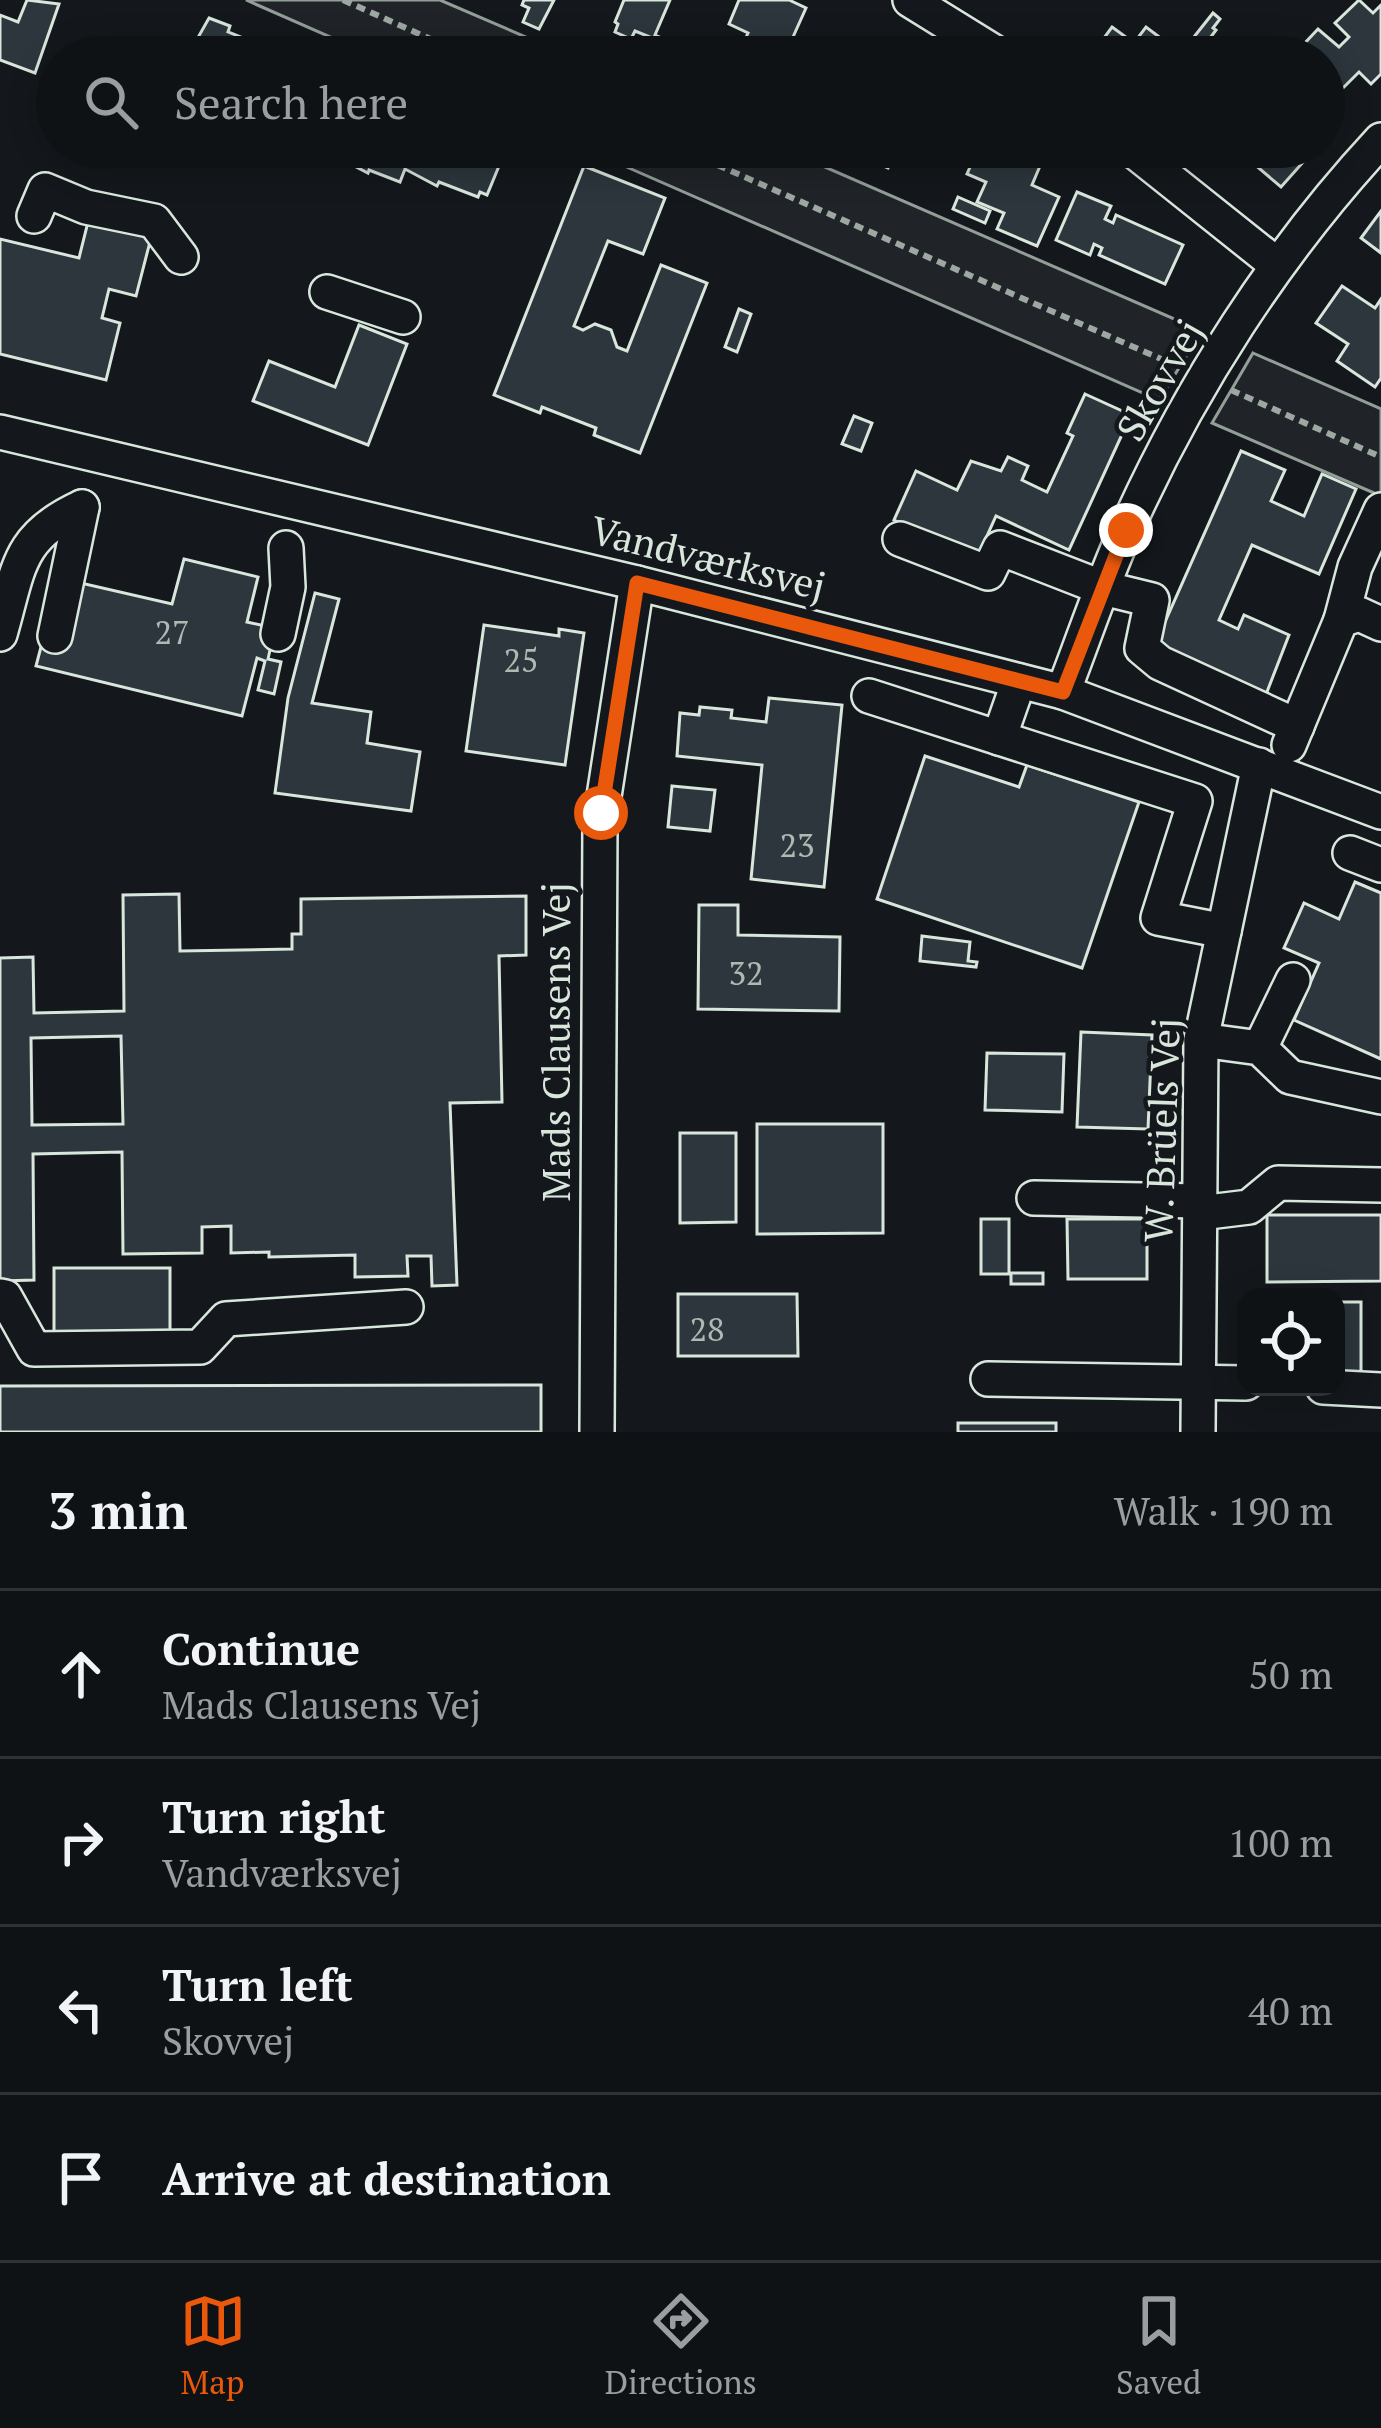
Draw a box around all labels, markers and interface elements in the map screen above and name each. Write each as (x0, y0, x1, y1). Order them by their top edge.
search box (36, 36, 1345, 168)
icon: search (78, 69, 144, 135)
text: Search here (174, 72, 408, 132)
street label: Skovvej (1104, 309, 1215, 450)
street label: Vandværksvej (585, 503, 831, 611)
route end (1099, 503, 1153, 557)
house number: 27 (154, 610, 190, 653)
house number: 25 (503, 638, 539, 681)
route start (574, 786, 628, 840)
house number: 23 (779, 823, 815, 866)
street label: Mads Clausens Vej (529, 882, 581, 1202)
house number: 32 (728, 951, 764, 994)
street label: W. Brüels Vej (1131, 1017, 1191, 1243)
map controls (1237, 1288, 1345, 1396)
button: locate (1237, 1288, 1345, 1396)
house number: 28 (689, 1307, 725, 1350)
text: 3 min (48, 1476, 188, 1544)
text: Walk · 190 m (1114, 1484, 1333, 1536)
text: Continue (162, 1618, 360, 1678)
icon: ahead (48, 1641, 114, 1707)
text: 50 m (1248, 1648, 1333, 1700)
text: Mads Clausens Vej (162, 1678, 481, 1730)
text: Turn right (162, 1786, 386, 1846)
icon: right (48, 1809, 114, 1875)
text: 100 m (1228, 1816, 1333, 1868)
text: Vandværksvej (162, 1846, 402, 1898)
text: Turn left (162, 1954, 353, 2014)
icon: left (48, 1977, 114, 2043)
text: 40 m (1248, 1984, 1333, 2036)
text: Skovvej (162, 2014, 294, 2066)
icon: arrive (48, 2145, 114, 2211)
text: Arrive at destination (162, 2148, 611, 2208)
tab: Map (180, 2288, 246, 2403)
tab: Directions (605, 2288, 757, 2403)
tab: Saved (1116, 2288, 1201, 2403)

